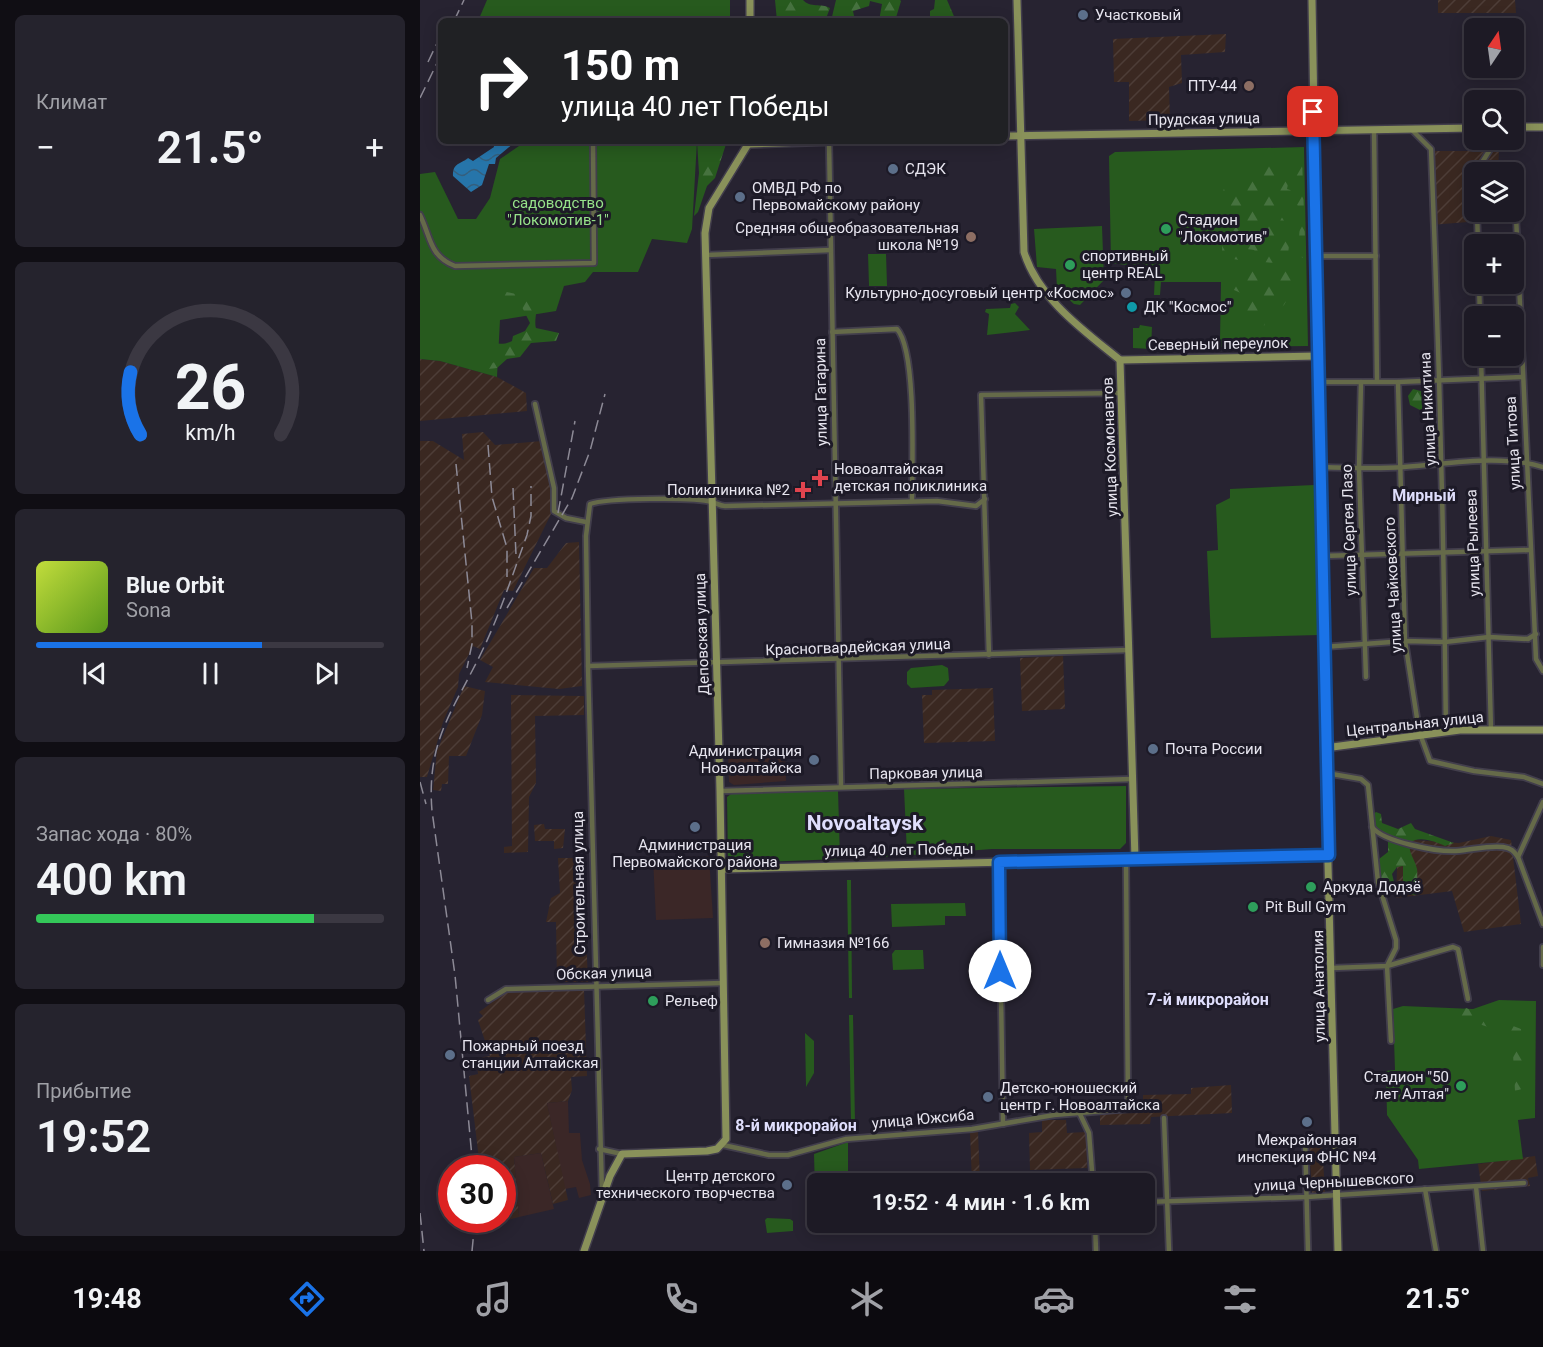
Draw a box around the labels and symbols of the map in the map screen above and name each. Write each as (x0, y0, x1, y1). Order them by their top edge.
place label: Участковый (1095, 6, 1181, 24)
marker: Участковый (1076, 8, 1090, 22)
north arrow (1464, 18, 1524, 78)
place label: ПТУ-44 (1188, 77, 1238, 95)
marker: ПТУ-44 (1242, 79, 1256, 93)
pin (1287, 86, 1338, 137)
street label: Прудская улица (1148, 109, 1260, 129)
place label: СДЭК (905, 160, 946, 178)
marker: СДЭК (886, 162, 900, 176)
place label: ОМВД РФ по Первомайскому району (752, 179, 920, 214)
marker: ОМВД РФ по Первомайскому району (733, 190, 747, 204)
park label: садоводство "Локомотив-1" (507, 194, 609, 229)
place label: Стадион "Локомотив" (1178, 211, 1267, 246)
place label: Средняя общеобразовательная школа №19 (735, 219, 959, 254)
marker: Стадион "Локомотив" (1159, 222, 1173, 236)
marker: Средняя общеобразовательная школа №19 (964, 230, 978, 244)
place label: спортивный центр REAL (1082, 247, 1168, 282)
marker: спортивный центр REAL (1063, 258, 1077, 272)
place label: Культурно-досуговый центр «Космос» (845, 284, 1114, 302)
marker: Культурно-досуговый центр «Космос» (1119, 286, 1133, 300)
place label: ДК "Космос" (1144, 298, 1232, 316)
marker: ДК "Космос" (1125, 300, 1139, 314)
street label: Северный переулок (1148, 334, 1288, 354)
street label: улица Гагарина (811, 338, 831, 446)
street label: улица Никитина (1416, 352, 1440, 466)
street label: улица Космонавтов (1099, 377, 1121, 517)
street label: улица Титова (1502, 396, 1524, 490)
place label: Новоалтайская детская поликлиника (834, 460, 987, 495)
street label: улица Сергея Лазо (1338, 464, 1360, 596)
marker: Новоалтайская детская поликлиника (811, 469, 829, 487)
place label: Поликлиника №2 (667, 481, 790, 499)
marker: Поликлиника №2 (794, 481, 812, 499)
district label: Мирный (1392, 486, 1456, 505)
street label: улица Рылеева (1462, 489, 1484, 597)
street label: улица Чайковского (1380, 517, 1406, 653)
street label: Деповская улица (691, 573, 713, 695)
street label: Красногвардейская улица (765, 635, 951, 659)
street label: Центральная улица (1345, 708, 1485, 740)
place label: Почта России (1165, 740, 1262, 758)
place label: Администрация Новоалтайска (689, 742, 802, 777)
marker: Почта России (1146, 742, 1160, 756)
marker: Администрация Новоалтайска (807, 753, 821, 767)
street label: Парковая улица (869, 763, 983, 783)
street label: Строительная улица (569, 811, 589, 955)
district label: Novoaltaysk (807, 811, 924, 835)
marker: Администрация Первомайского района (688, 820, 702, 834)
place label: Администрация Первомайского района (612, 836, 778, 871)
street label: улица 40 лет Победы (824, 840, 974, 860)
place label: Аркуда Додзё (1323, 878, 1421, 896)
marker: Аркуда Додзё (1304, 880, 1318, 894)
place label: Pit Bull Gym (1265, 898, 1346, 916)
marker: Pit Bull Gym (1246, 900, 1260, 914)
street label: улица Анатолия (1309, 930, 1329, 1042)
place label: Гимназия №166 (777, 934, 889, 952)
marker: Гимназия №166 (758, 936, 772, 950)
position arrow (968, 939, 1032, 1003)
street label: Обская улица (556, 962, 652, 984)
district label: 7-й микрорайон (1147, 990, 1269, 1009)
place label: Рельеф (665, 992, 718, 1010)
marker: Рельеф (646, 994, 660, 1008)
place label: Пожарный поезд станции Алтайская (462, 1037, 599, 1072)
marker: Пожарный поезд станции Алтайская (443, 1048, 457, 1062)
place label: Стадион "50 лет Алтая" (1364, 1068, 1449, 1103)
place label: Детско-юношеский центр г. Новоалтайска (1000, 1079, 1160, 1114)
marker: Стадион "50 лет Алтая" (1454, 1079, 1468, 1093)
marker: Детско-юношеский центр г. Новоалтайска (981, 1090, 995, 1104)
street label: улица Южсиба (871, 1106, 975, 1132)
marker: Межрайонная инспекция ФНС №4 (1300, 1115, 1314, 1129)
district label: 8-й микрорайон (735, 1116, 857, 1135)
place label: Межрайонная инспекция ФНС №4 (1238, 1131, 1377, 1166)
speed limit sign: 30 (438, 1155, 516, 1233)
place label: Центр детского технического творчества (596, 1167, 775, 1202)
street label: улица Чернышевского (1254, 1169, 1414, 1195)
marker: Центр детского технического творчества (780, 1178, 794, 1192)

